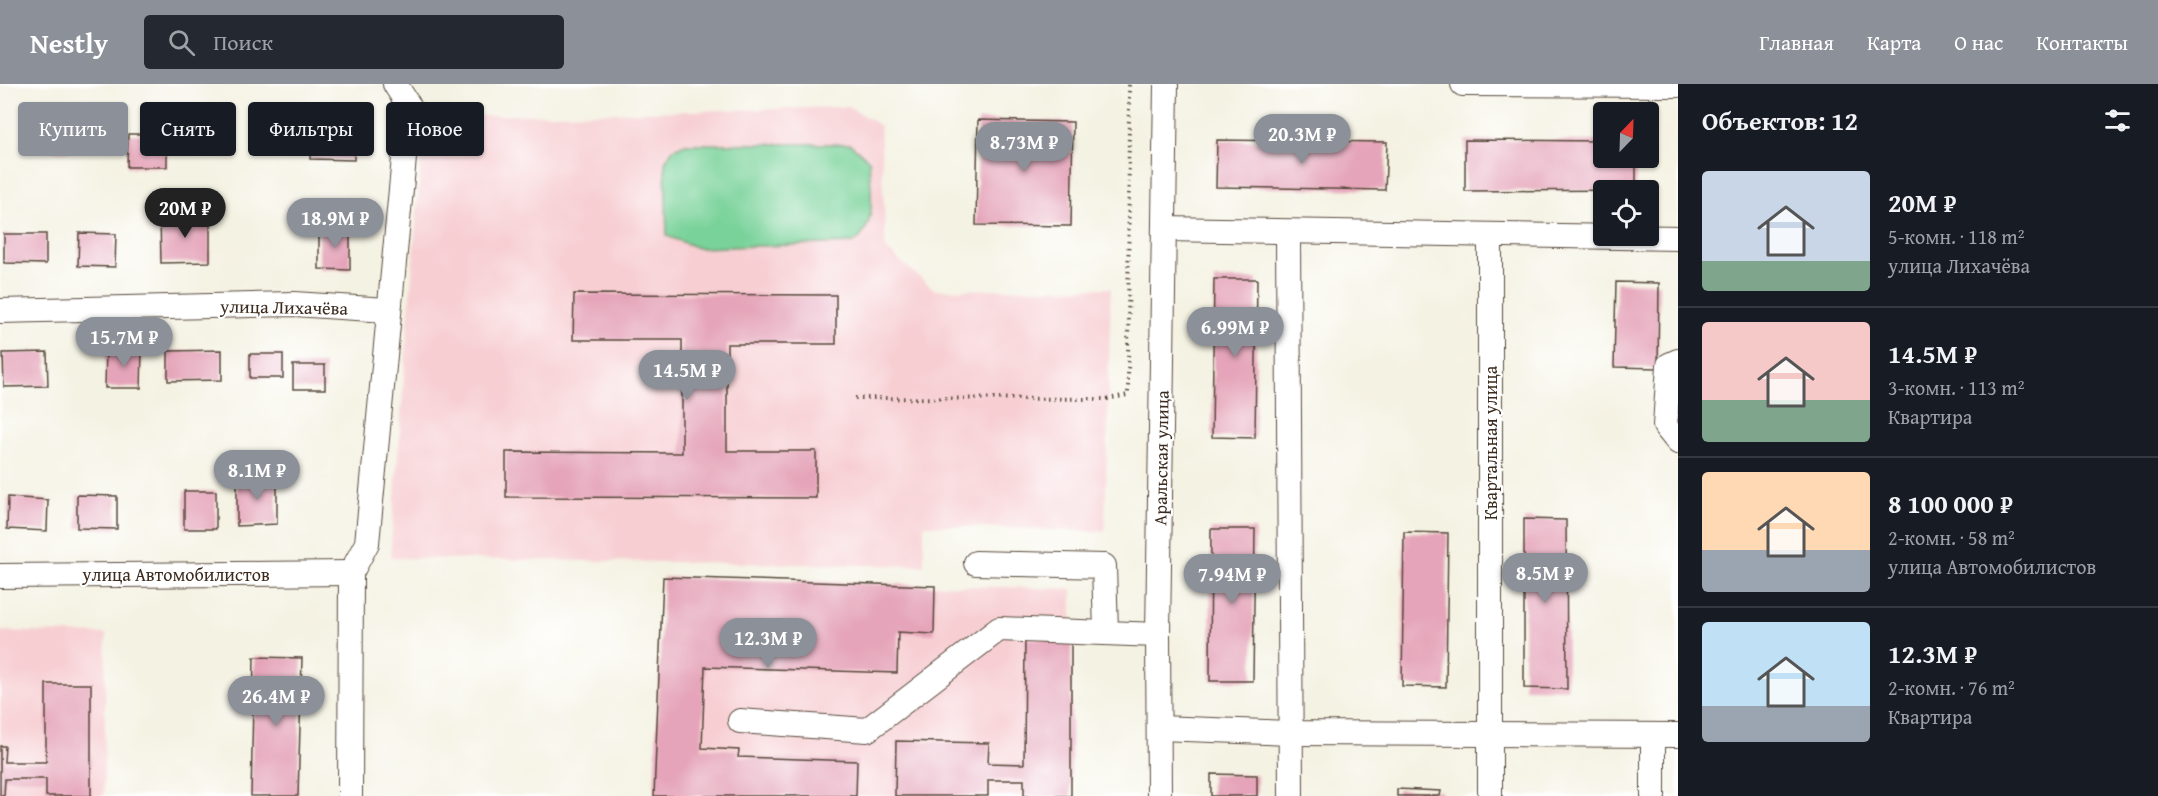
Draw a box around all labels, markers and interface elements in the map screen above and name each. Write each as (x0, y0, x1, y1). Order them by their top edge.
search box (144, 15, 564, 69)
text: Nestly (30, 22, 108, 63)
icon: search (165, 26, 198, 59)
text: Поиск (213, 26, 273, 58)
text: Главная (1759, 27, 1834, 58)
text: Карта (1867, 27, 1921, 58)
text: О нас (1954, 27, 2003, 58)
text: Контакты (2036, 27, 2128, 58)
text: Объектов: 12 (1702, 101, 1858, 140)
chip: Купить (18, 102, 128, 156)
chip: Снять (140, 102, 236, 156)
chip: Фильтры (248, 102, 374, 156)
chip: Новое (386, 102, 484, 156)
north arrow (1593, 102, 1659, 168)
map controls (1593, 102, 1659, 246)
icon: filters (2101, 104, 2134, 137)
pin: 20.3M ₽ (1247, 114, 1357, 165)
text: 20.3M ₽ (1268, 119, 1336, 148)
pin: 8.73M ₽ (969, 122, 1079, 173)
text: 8.73M ₽ (990, 127, 1058, 156)
button: locate (1593, 180, 1659, 246)
text: 20M ₽ (1888, 183, 1957, 222)
pin: 20M ₽ (143, 188, 227, 239)
text: 20M ₽ (159, 193, 211, 222)
icon: home (1750, 195, 1822, 267)
pin: 18.9M ₽ (280, 198, 390, 249)
text: 18.9M ₽ (301, 203, 369, 232)
text: 5-комн. · 118 m² (1888, 222, 2024, 251)
text: улица Лихачёва (1888, 251, 2030, 280)
street label: улица Лихачёва (219, 292, 349, 322)
pin: 6.99M ₽ (1180, 307, 1290, 358)
text: 6.99M ₽ (1201, 312, 1269, 341)
pin: 15.7M ₽ (69, 317, 179, 368)
text: 15.7M ₽ (90, 322, 158, 351)
text: 14.5M ₽ (1888, 334, 1977, 373)
icon: home (1750, 346, 1822, 418)
pin: 14.5M ₽ (632, 350, 742, 401)
text: 14.5M ₽ (653, 355, 721, 384)
street label: Квартальная улица (1477, 365, 1504, 520)
text: 3-комн. · 113 m² (1888, 373, 2024, 402)
street label: Аральская улица (1146, 390, 1176, 526)
text: Квартира (1888, 402, 1972, 431)
pin: 8.1M ₽ (208, 450, 306, 501)
text: 8.1M ₽ (228, 455, 286, 484)
text: 8 100 000 ₽ (1888, 484, 2013, 523)
icon: home (1750, 496, 1822, 568)
text: 2-комн. · 58 m² (1888, 523, 2015, 552)
text: улица Автомобилистов (1888, 552, 2096, 581)
pin: 8.5M ₽ (1496, 553, 1594, 604)
pin: 7.94M ₽ (1177, 554, 1287, 605)
text: 8.5M ₽ (1516, 558, 1574, 587)
text: 7.94M ₽ (1198, 559, 1266, 588)
street label: улица Автомобилистов (81, 561, 270, 588)
pin: 12.3M ₽ (713, 618, 823, 669)
text: 12.3M ₽ (734, 623, 802, 652)
text: 12.3M ₽ (1888, 634, 1977, 673)
icon: home (1750, 646, 1822, 718)
text: 2-комн. · 76 m² (1888, 673, 2015, 702)
pin: 26.4M ₽ (221, 676, 331, 727)
text: 26.4M ₽ (242, 681, 310, 710)
text: Квартира (1888, 702, 1972, 731)

